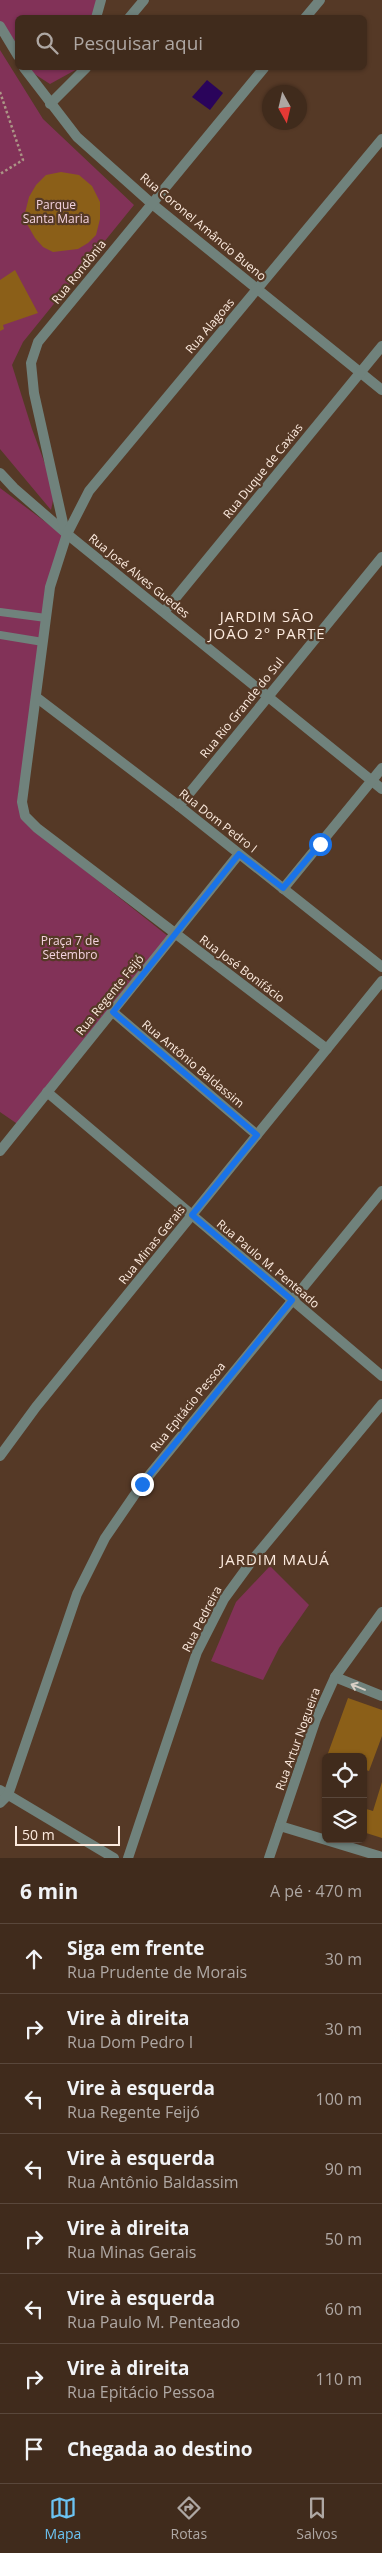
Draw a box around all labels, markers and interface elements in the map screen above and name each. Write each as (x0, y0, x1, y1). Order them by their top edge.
search box (15, 15, 367, 70)
icon: search (33, 29, 61, 57)
text: Pesquisar aqui (73, 30, 203, 56)
north arrow (262, 85, 307, 130)
street label: Rua Coronel Amâncio Bueno (137, 169, 270, 285)
park label: Parque Santa Maria (23, 196, 89, 227)
street label: Rua Rondônia (47, 236, 110, 307)
street label: Rua Alagoas (181, 294, 238, 357)
street label: Rua Duque de Caxias (219, 419, 307, 522)
street label: Rua José Alves Guedes (85, 530, 194, 622)
district label: JARDIM SÃO JOÃO 2° PARTE (206, 606, 326, 643)
street label: Rua Rio Grande do Sul (196, 654, 287, 762)
street label: Rua Dom Pedro I (176, 785, 261, 856)
route start (309, 833, 332, 856)
street label: Rua José Bonifácio (196, 931, 288, 1006)
park label: Praça 7 de Setembro (41, 932, 99, 963)
street label: Rua Regente Feijó (72, 951, 148, 1039)
street label: Rua Antônio Baldassim (139, 1016, 248, 1112)
street label: Rua Minas Gerais (114, 1201, 189, 1288)
street label: Rua Paulo M. Penteado (213, 1215, 324, 1312)
street label: Rua Epitácio Pessoa (146, 1358, 229, 1455)
route end (131, 1473, 154, 1496)
district label: JARDIM MAUÁ (218, 1549, 330, 1569)
street label: Rua Pedreira (178, 1583, 225, 1655)
one-way arrow (351, 1681, 366, 1690)
street label: Rua Artur Nogueira (271, 1685, 324, 1793)
map controls (322, 1753, 367, 1843)
button: locate (322, 1753, 367, 1798)
button: layers (322, 1798, 367, 1843)
scale bar (15, 1823, 120, 1846)
text: 50 m (22, 1825, 55, 1844)
text: 6 min (20, 1877, 78, 1905)
text: A pé · 470 m (270, 1880, 362, 1902)
text: Siga em frente (67, 1935, 204, 1961)
icon: ahead (20, 1945, 48, 1973)
text: 30 m (325, 1948, 362, 1970)
text: Rua Prudente de Morais (67, 1961, 247, 1983)
text: Vire à direita (67, 2005, 190, 2031)
icon: right (20, 2015, 48, 2043)
text: 30 m (325, 2018, 362, 2040)
text: Rua Dom Pedro I (67, 2031, 193, 2053)
text: Vire à esquerda (67, 2075, 215, 2101)
icon: left (20, 2085, 48, 2113)
text: 100 m (316, 2088, 362, 2110)
text: Rua Regente Feijó (67, 2101, 200, 2123)
text: Vire à esquerda (67, 2145, 215, 2171)
icon: left (20, 2155, 48, 2183)
text: 90 m (325, 2158, 362, 2180)
text: Rua Antônio Baldassim (67, 2171, 239, 2193)
text: Vire à direita (67, 2215, 190, 2241)
icon: right (20, 2225, 48, 2253)
text: 50 m (325, 2228, 362, 2250)
text: Rua Minas Gerais (67, 2241, 196, 2263)
text: Vire à esquerda (67, 2285, 215, 2311)
icon: left (20, 2295, 48, 2323)
text: 60 m (325, 2298, 362, 2320)
text: Rua Paulo M. Penteado (67, 2311, 240, 2333)
text: Vire à direita (67, 2355, 190, 2381)
icon: right (20, 2365, 48, 2393)
text: 110 m (316, 2368, 362, 2390)
text: Rua Epitácio Pessoa (67, 2381, 215, 2403)
icon: arrive (20, 2435, 48, 2463)
text: Chegada ao destino (67, 2436, 253, 2462)
tab: Mapa (45, 2494, 81, 2543)
tab: Rotas (171, 2494, 207, 2543)
tab: Salvos (296, 2494, 337, 2543)

